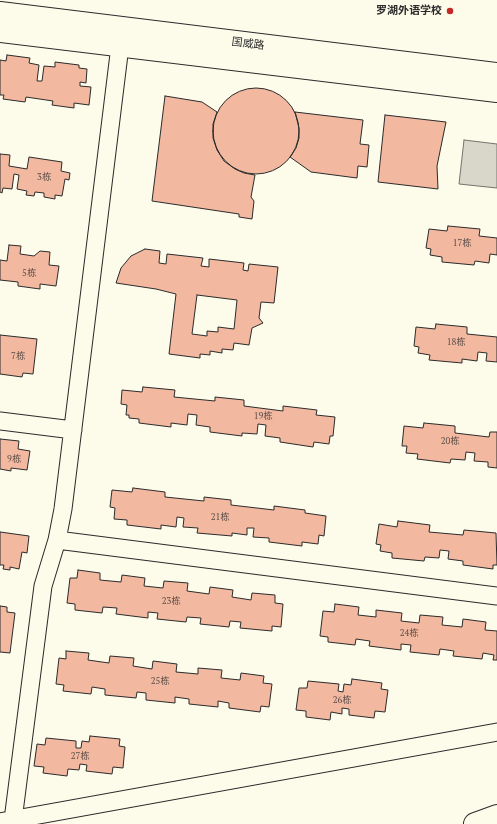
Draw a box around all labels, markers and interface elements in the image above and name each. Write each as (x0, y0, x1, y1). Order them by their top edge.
place label: 罗湖外语学校 (376, 4, 442, 18)
marker: 罗湖外语学校 (445, 6, 455, 16)
street label: 国威路 (231, 35, 265, 53)
house number: 3栋 (37, 172, 51, 182)
house number: 17栋 (453, 238, 471, 248)
house number: 5栋 (22, 268, 36, 278)
house number: 18栋 (447, 337, 465, 347)
house number: 7栋 (11, 351, 25, 361)
house number: 19栋 (254, 411, 272, 421)
house number: 20栋 (441, 436, 459, 446)
house number: 9栋 (7, 454, 21, 464)
house number: 21栋 (211, 512, 229, 522)
house number: 23栋 (162, 596, 180, 606)
house number: 24栋 (400, 628, 418, 638)
house number: 25栋 (151, 676, 169, 686)
house number: 26栋 (333, 695, 351, 705)
house number: 27栋 (71, 751, 89, 761)

